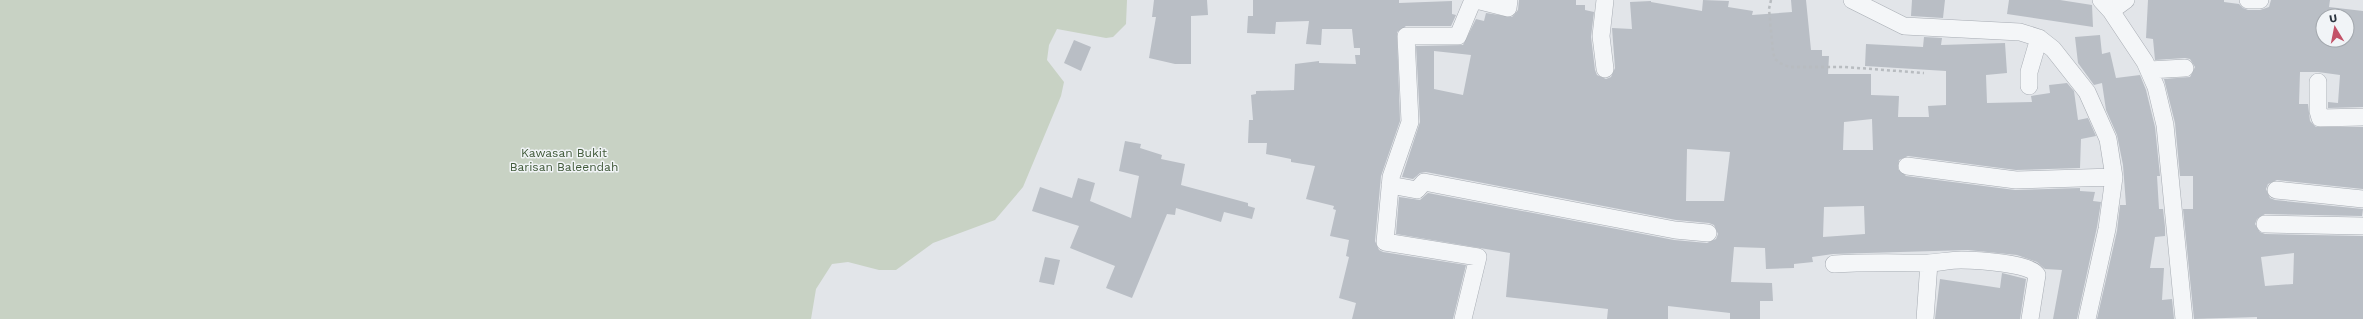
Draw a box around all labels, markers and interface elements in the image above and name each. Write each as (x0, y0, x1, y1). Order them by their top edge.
north arrow (2315, 8, 2355, 48)
text: U (2328, 12, 2339, 26)
park label: Kawasan Bukit Barisan Baleendah (510, 146, 618, 174)

